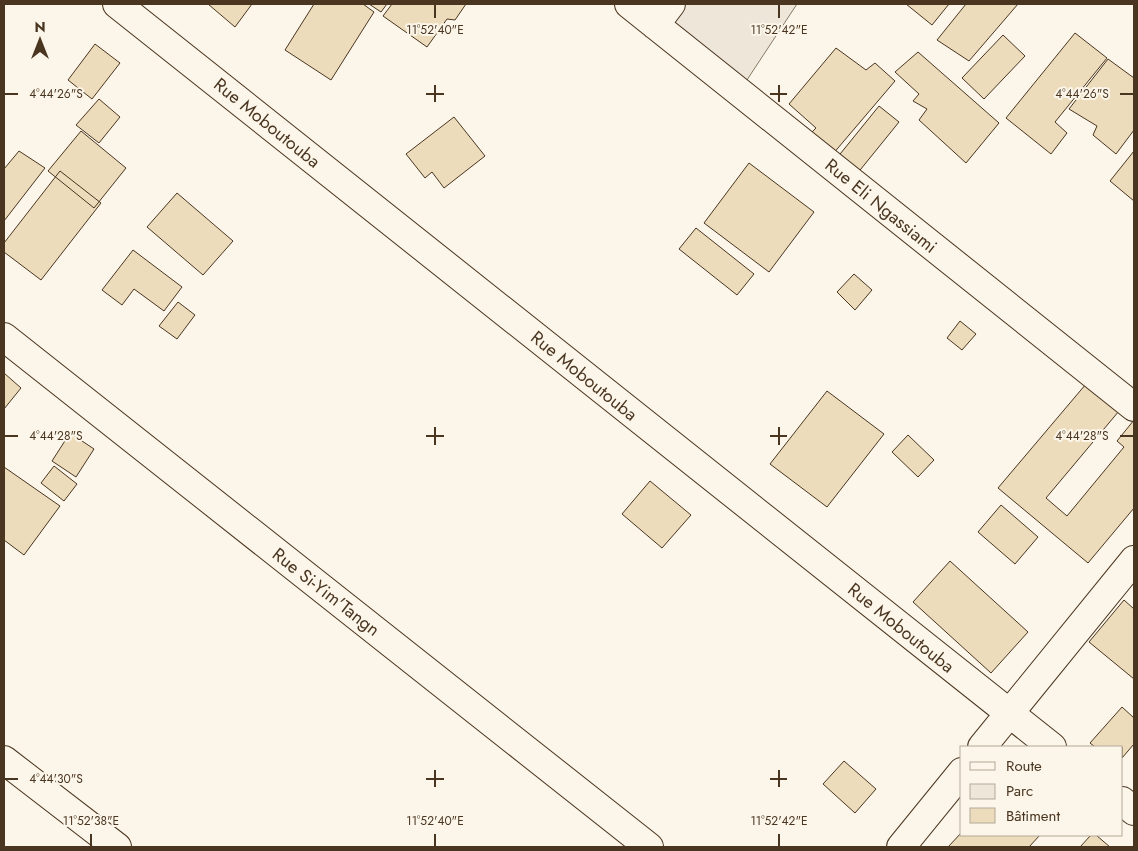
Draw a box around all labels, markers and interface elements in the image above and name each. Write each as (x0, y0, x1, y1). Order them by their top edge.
north arrow (15, 15, 65, 65)
text: N (34, 17, 46, 37)
text: 11°52'40"E (406, 21, 464, 39)
text: 11°52'42"E (750, 21, 808, 39)
street label: Rue Moboutouba (208, 72, 326, 174)
text: 4°44'26"S (29, 85, 83, 103)
text: 4°44'26"S (1055, 85, 1109, 103)
street label: Rue Eli Ngassiami (819, 153, 943, 259)
street label: Rue Moboutouba (525, 325, 643, 427)
text: 4°44'28"S (29, 427, 83, 445)
text: 4°44'28"S (1055, 427, 1109, 445)
street label: Rue Si-Yim'Tangn (267, 542, 385, 642)
street label: Rue Moboutouba (842, 577, 960, 679)
legend (960, 746, 1123, 836)
text: Route (1006, 755, 1042, 777)
text: 4°44'30"S (29, 770, 83, 788)
text: Parc (1006, 780, 1033, 802)
text: Bâtiment (1006, 805, 1060, 827)
text: 11°52'38"E (63, 812, 119, 830)
text: 11°52'40"E (406, 812, 464, 830)
text: 11°52'42"E (750, 812, 808, 830)

